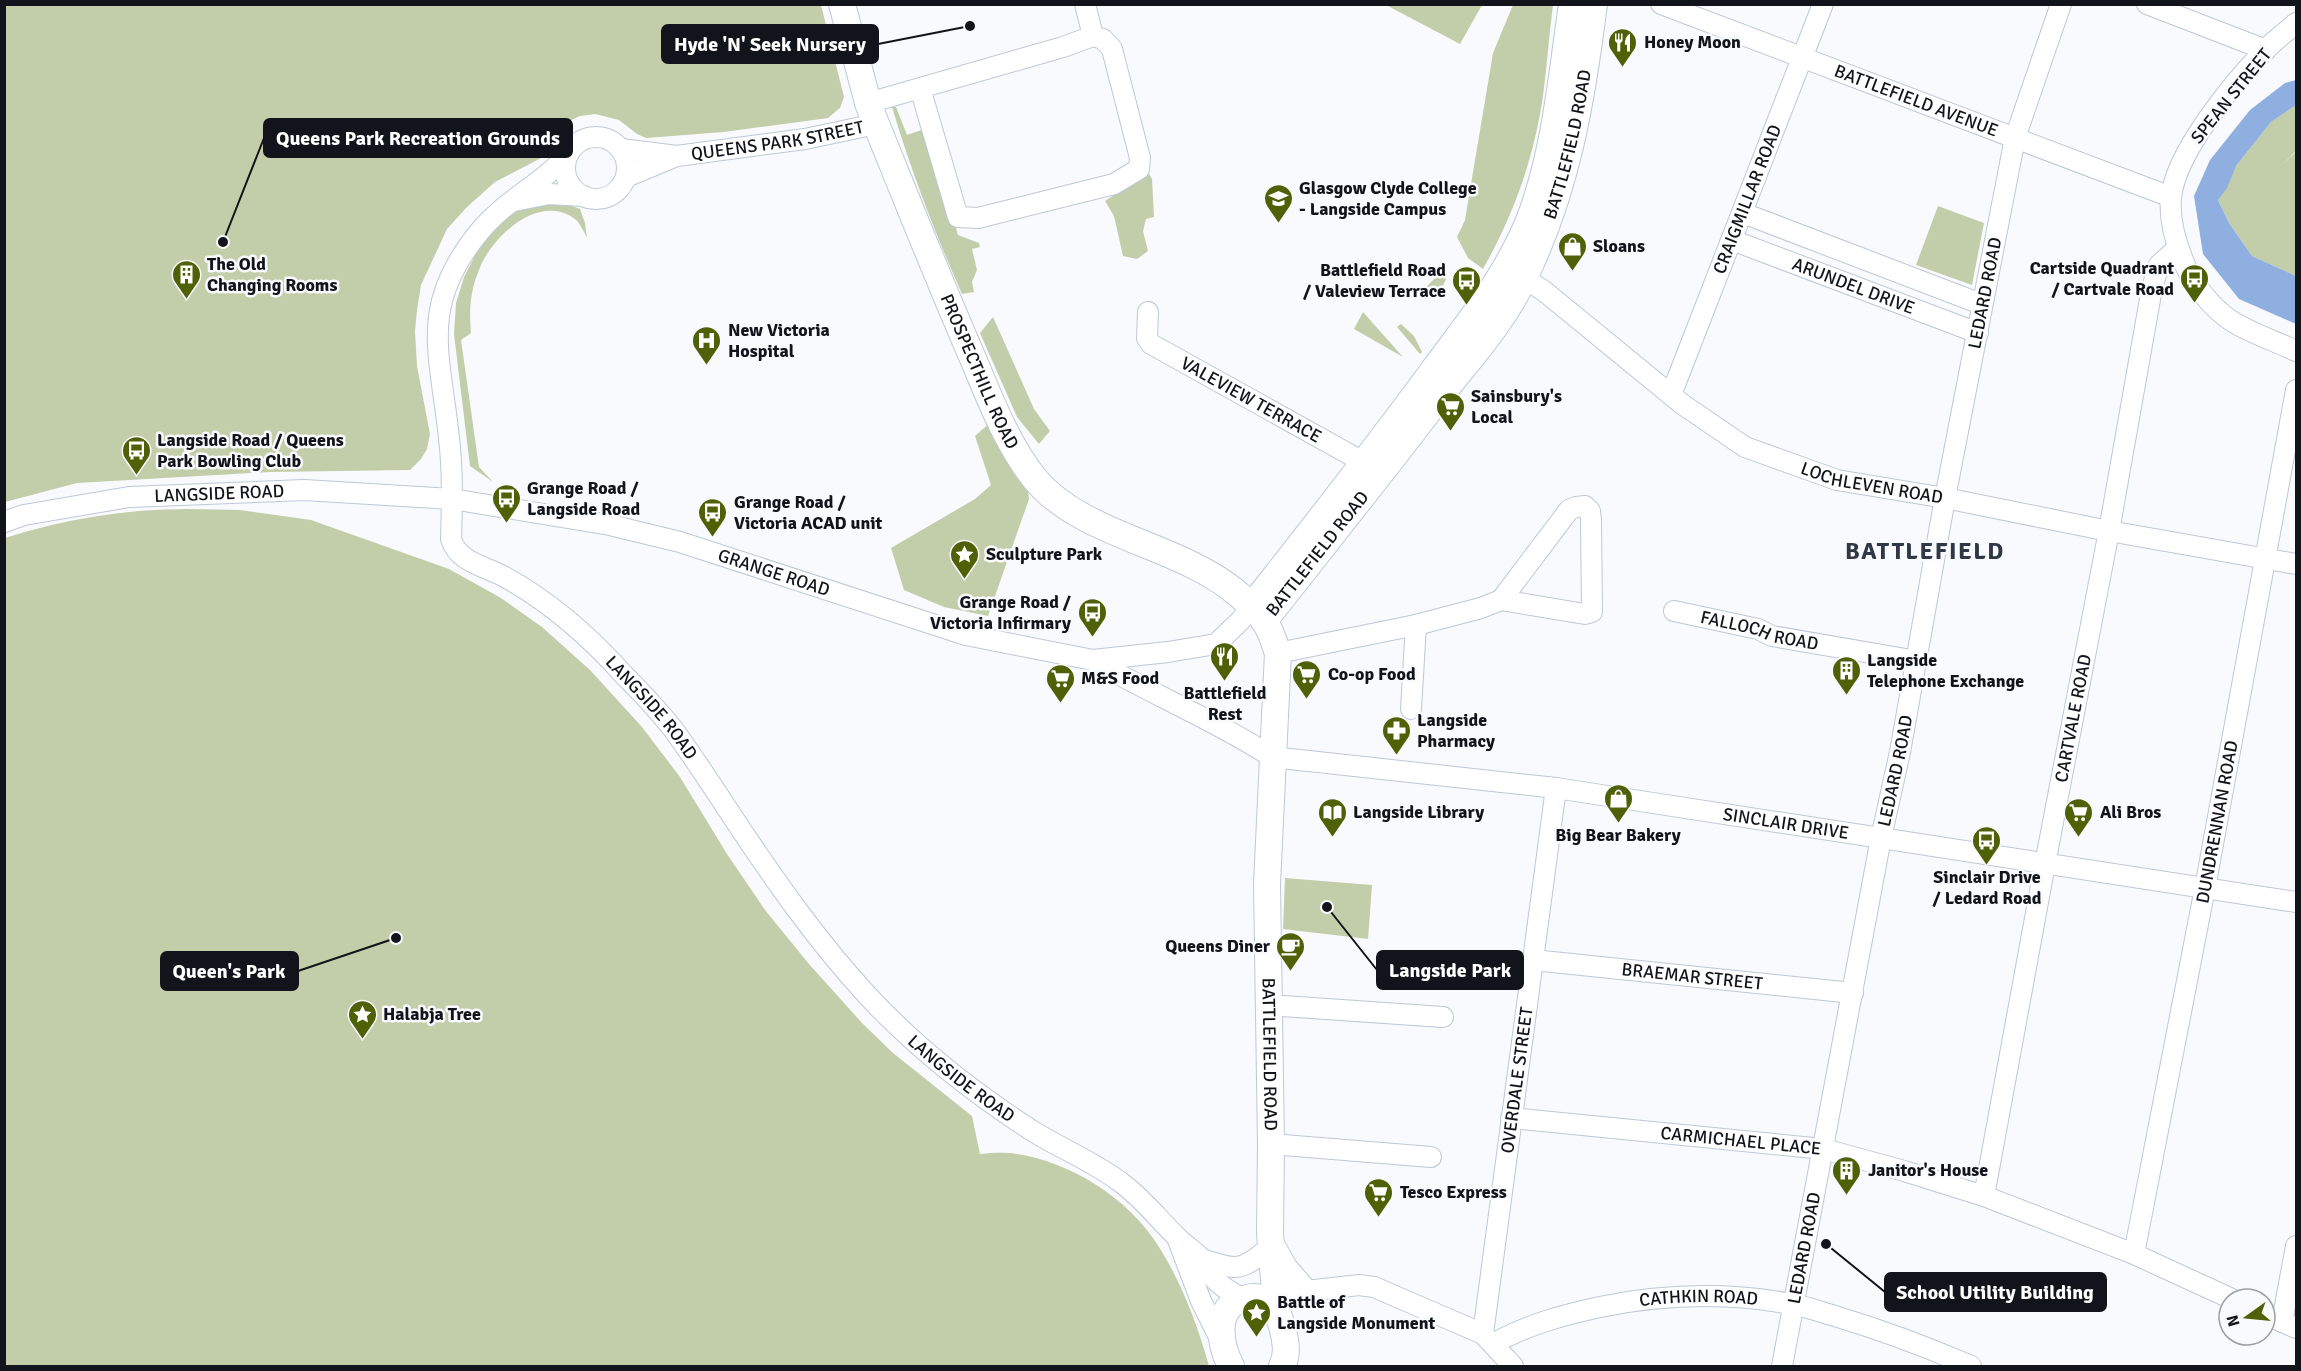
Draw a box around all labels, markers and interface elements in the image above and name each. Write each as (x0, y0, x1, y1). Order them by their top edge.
callout: Hyde 'N' Seek Nursery (662, 25, 878, 63)
restaurant icon: Honey Moon (1607, 26, 1639, 68)
place label: Honey Moon (1644, 31, 1741, 53)
text: Hyde 'N' Seek Nursery (674, 32, 866, 57)
street label: SPEAN STREET (2186, 44, 2276, 148)
street label: BATTLEFIELD AVENUE (1831, 60, 2001, 142)
street label: BATTLEFIELD ROAD (1539, 68, 1596, 222)
street label: QUEENS PARK STREET (690, 116, 866, 165)
callout: Queens Park Recreation Grounds (264, 119, 572, 157)
street label: CRAIGMILLAR ROAD (1708, 121, 1786, 277)
text: Queens Park Recreation Grounds (276, 126, 560, 151)
place label: Glasgow Clyde College - Langside Campus (1299, 177, 1477, 220)
school or university icon: Glasgow Clyde College - Langside Campus (1262, 182, 1294, 224)
shop icon: Sloans (1556, 230, 1588, 272)
place label: Sloans (1593, 235, 1645, 257)
street label: LEDARD ROAD (1963, 235, 2006, 351)
place label: The Old Changing Rooms (207, 253, 337, 296)
street label: ARUNDEL DRIVE (1789, 253, 1918, 319)
place label: Cartside Quadrant / Cartvale Road (2030, 257, 2174, 300)
building icon: The Old Changing Rooms (170, 258, 202, 300)
place label: Battlefield Road / Valeview Terrace (1303, 259, 1446, 302)
bus stop icon: Cartside Quadrant / Cartvale Road (2179, 262, 2211, 304)
bus stop icon: Battlefield Road / Valeview Terrace (1451, 264, 1483, 306)
street label: PROSPECTHILL ROAD (936, 291, 1023, 453)
place label: New Victoria Hospital (728, 319, 830, 362)
hospital icon: New Victoria Hospital (691, 324, 723, 366)
street label: VALEVIEW TERRACE (1177, 352, 1325, 448)
place label: Sainsbury's Local (1471, 385, 1562, 428)
supermarket icon: Sainsbury's Local (1434, 390, 1466, 432)
place label: Langside Road / Queens Park Bowling Club (157, 429, 344, 472)
bus stop icon: Langside Road / Queens Park Bowling Club (120, 434, 152, 476)
street label: LOCHLEVEN ROAD (1798, 457, 1945, 508)
place label: Grange Road / Langside Road (527, 477, 640, 520)
street label: LANGSIDE ROAD (154, 480, 285, 507)
bus stop icon: Grange Road / Langside Road (490, 482, 522, 524)
street label: BATTLEFIELD ROAD (1261, 487, 1373, 620)
place label: Grange Road / Victoria ACAD unit (734, 491, 883, 534)
bus stop icon: Grange Road / Victoria ACAD unit (697, 496, 729, 538)
district label: BATTLEFIELD (1845, 536, 2005, 566)
place icon: Sculpture Park (949, 538, 981, 580)
place label: Sculpture Park (986, 543, 1103, 565)
street label: GRANGE ROAD (715, 544, 833, 601)
place label: Grange Road / Victoria Infirmary (930, 591, 1072, 634)
bus stop icon: Grange Road / Victoria Infirmary (1076, 596, 1108, 638)
street label: FALLOCH ROAD (1699, 606, 1820, 655)
restaurant icon: Battlefield Rest (1209, 640, 1241, 682)
place label: Langside Telephone Exchange (1867, 649, 2024, 692)
street label: LANGSIDE ROAD (601, 651, 702, 764)
street label: CARTVALE ROAD (2050, 652, 2096, 784)
building icon: Langside Telephone Exchange (1830, 654, 1862, 696)
supermarket icon: Co-op Food (1291, 658, 1323, 700)
supermarket icon: M&S Food (1044, 662, 1076, 704)
place label: Co-op Food (1328, 663, 1416, 685)
place label: M&S Food (1081, 667, 1160, 689)
place label: Battlefield Rest (1183, 682, 1267, 725)
place label: Langside Pharmacy (1417, 709, 1495, 752)
street label: LEDARD ROAD (1873, 713, 1917, 828)
pharmacy icon: Langside Pharmacy (1380, 714, 1412, 756)
street label: DUNDRENNAN ROAD (2191, 739, 2243, 905)
shop icon: Big Bear Bakery (1602, 782, 1634, 824)
library icon: Langside Library (1316, 796, 1348, 838)
supermarket icon: Ali Bros (2063, 796, 2095, 838)
place label: Langside Library (1353, 801, 1484, 823)
place label: Ali Bros (2100, 801, 2161, 823)
street label: SINCLAIR DRIVE (1721, 803, 1850, 844)
place label: Big Bear Bakery (1555, 824, 1681, 846)
bus stop icon: Sinclair Drive / Ledard Road (1971, 824, 2003, 866)
place label: Sinclair Drive / Ledard Road (1933, 866, 2042, 909)
cafe icon: Queens Diner (1275, 930, 1307, 972)
place label: Queens Diner (1165, 935, 1271, 957)
callout: Langside Park (1377, 951, 1523, 989)
callout: Queen's Park (161, 952, 298, 990)
text: Langside Park (1389, 958, 1512, 983)
street label: BRAEMAR STREET (1621, 958, 1764, 995)
text: Queen's Park (172, 959, 286, 984)
street label: BATTLEFIELD ROAD (1257, 978, 1282, 1131)
place icon: Halabja Tree (346, 998, 378, 1040)
place label: Halabja Tree (383, 1003, 481, 1025)
street label: OVERDALE STREET (1496, 1006, 1538, 1155)
street label: LANGSIDE ROAD (903, 1030, 1019, 1127)
street label: CARMICHAEL PLACE (1660, 1122, 1822, 1160)
building icon: Janitor's House (1831, 1154, 1863, 1196)
place label: Janitor's House (1868, 1159, 1988, 1181)
supermarket icon: Tesco Express (1363, 1176, 1395, 1218)
place label: Tesco Express (1400, 1181, 1507, 1203)
street label: LEDARD ROAD (1783, 1190, 1825, 1306)
callout: School Utility Building (1885, 1273, 2106, 1311)
text: School Utility Building (1896, 1280, 2094, 1305)
street label: CATHKIN ROAD (1638, 1285, 1759, 1311)
north arrow (2217, 1287, 2277, 1347)
place label: Battle of Langside Monument (1277, 1291, 1436, 1334)
place icon: Battle of Langside Monument (1240, 1296, 1272, 1338)
text: N (2222, 1313, 2245, 1329)

